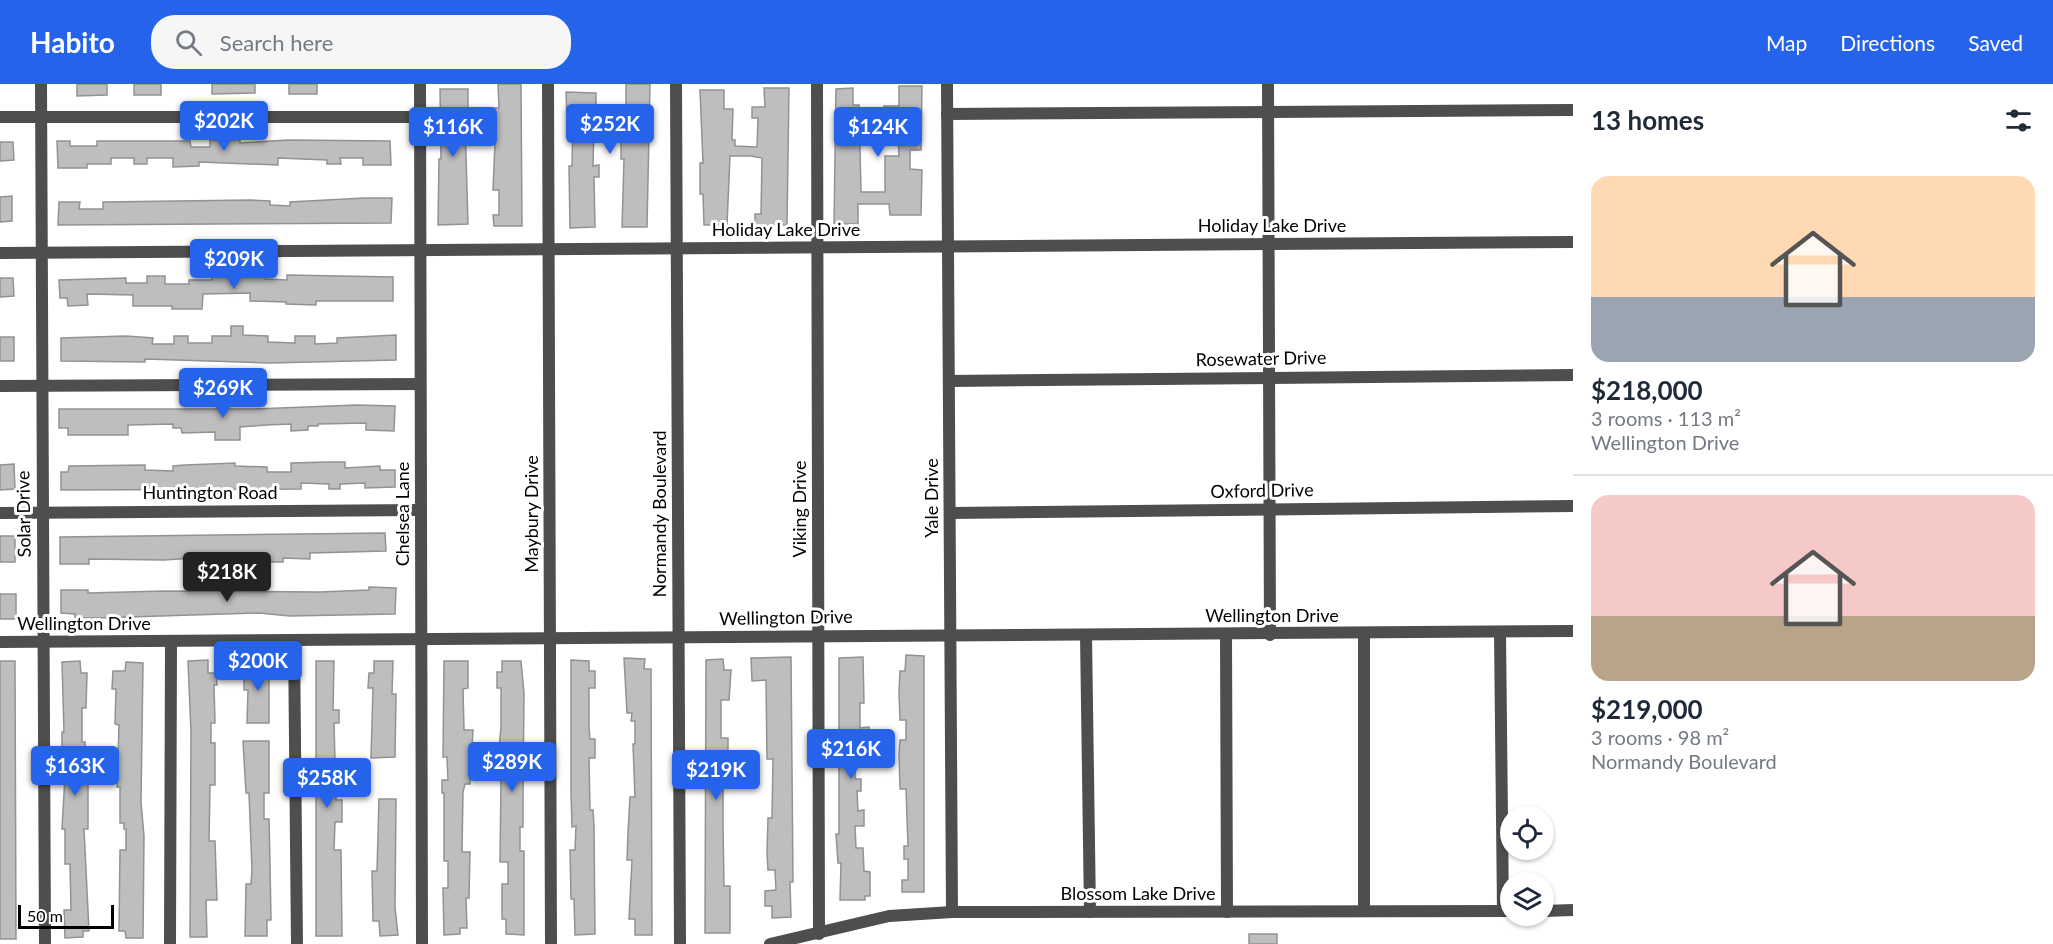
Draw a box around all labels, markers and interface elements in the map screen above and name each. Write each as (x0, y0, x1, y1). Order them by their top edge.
search box (151, 15, 571, 69)
text: Habito (30, 25, 115, 59)
icon: search (172, 26, 205, 59)
text: Search here (220, 29, 333, 56)
text: Map (1766, 30, 1807, 55)
text: Directions (1840, 30, 1935, 55)
text: Saved (1968, 30, 2023, 55)
pin: $202K (182, 101, 266, 152)
pin: $252K (568, 104, 652, 155)
text: 13 homes (1591, 104, 1704, 136)
icon: filters (2002, 104, 2035, 137)
pin: $116K (411, 107, 495, 158)
pin: $124K (836, 107, 920, 158)
text: $202K (194, 108, 254, 132)
text: $252K (580, 111, 640, 135)
text: $116K (423, 114, 483, 138)
text: $124K (848, 114, 908, 138)
street label: Holiday Lake Drive (1198, 214, 1346, 236)
icon: home (1759, 215, 1867, 323)
street label: Holiday Lake Drive (712, 218, 860, 240)
pin: $209K (192, 239, 276, 290)
text: $209K (204, 246, 264, 270)
street label: Rosewater Drive (1196, 346, 1326, 370)
pin: $269K (181, 368, 265, 419)
text: $218,000 (1591, 374, 1703, 406)
text: $269K (193, 375, 253, 399)
text: 3 rooms · 113 m² (1591, 406, 1741, 430)
street label: Normandy Boulevard (648, 430, 670, 598)
text: Wellington Drive (1591, 430, 1739, 454)
street label: Maybury Drive (520, 455, 542, 573)
street label: Yale Drive (920, 458, 942, 538)
street label: Viking Drive (788, 461, 810, 557)
street label: Chelsea Lane (391, 462, 413, 566)
street label: Solar Drive (11, 470, 35, 558)
street label: Oxford Drive (1210, 478, 1314, 502)
street label: Huntington Road (142, 481, 278, 503)
icon: home (1759, 534, 1867, 642)
pin: $218K (185, 552, 269, 603)
text: $218K (197, 559, 257, 583)
street label: Wellington Drive (1205, 604, 1339, 626)
street label: Wellington Drive (719, 605, 853, 629)
street label: Wellington Drive (17, 612, 151, 634)
pin: $200K (216, 641, 300, 692)
text: $200K (228, 648, 288, 672)
text: $219,000 (1591, 693, 1703, 725)
text: 3 rooms · 98 m² (1591, 725, 1729, 749)
pin: $216K (809, 729, 893, 780)
text: $216K (821, 736, 881, 760)
pin: $289K (470, 742, 554, 793)
pin: $163K (33, 746, 117, 797)
text: $289K (482, 749, 542, 773)
text: Normandy Boulevard (1591, 749, 1777, 773)
pin: $219K (674, 750, 758, 801)
text: $163K (45, 753, 105, 777)
text: $219K (686, 757, 746, 781)
pin: $258K (285, 758, 369, 809)
text: $258K (297, 765, 357, 789)
map controls (1500, 806, 1554, 926)
button: locate (1500, 806, 1554, 860)
button: layers (1500, 872, 1554, 926)
street label: Blossom Lake Drive (1061, 882, 1215, 904)
scale bar (18, 902, 114, 930)
text: 50 m (27, 906, 63, 925)

